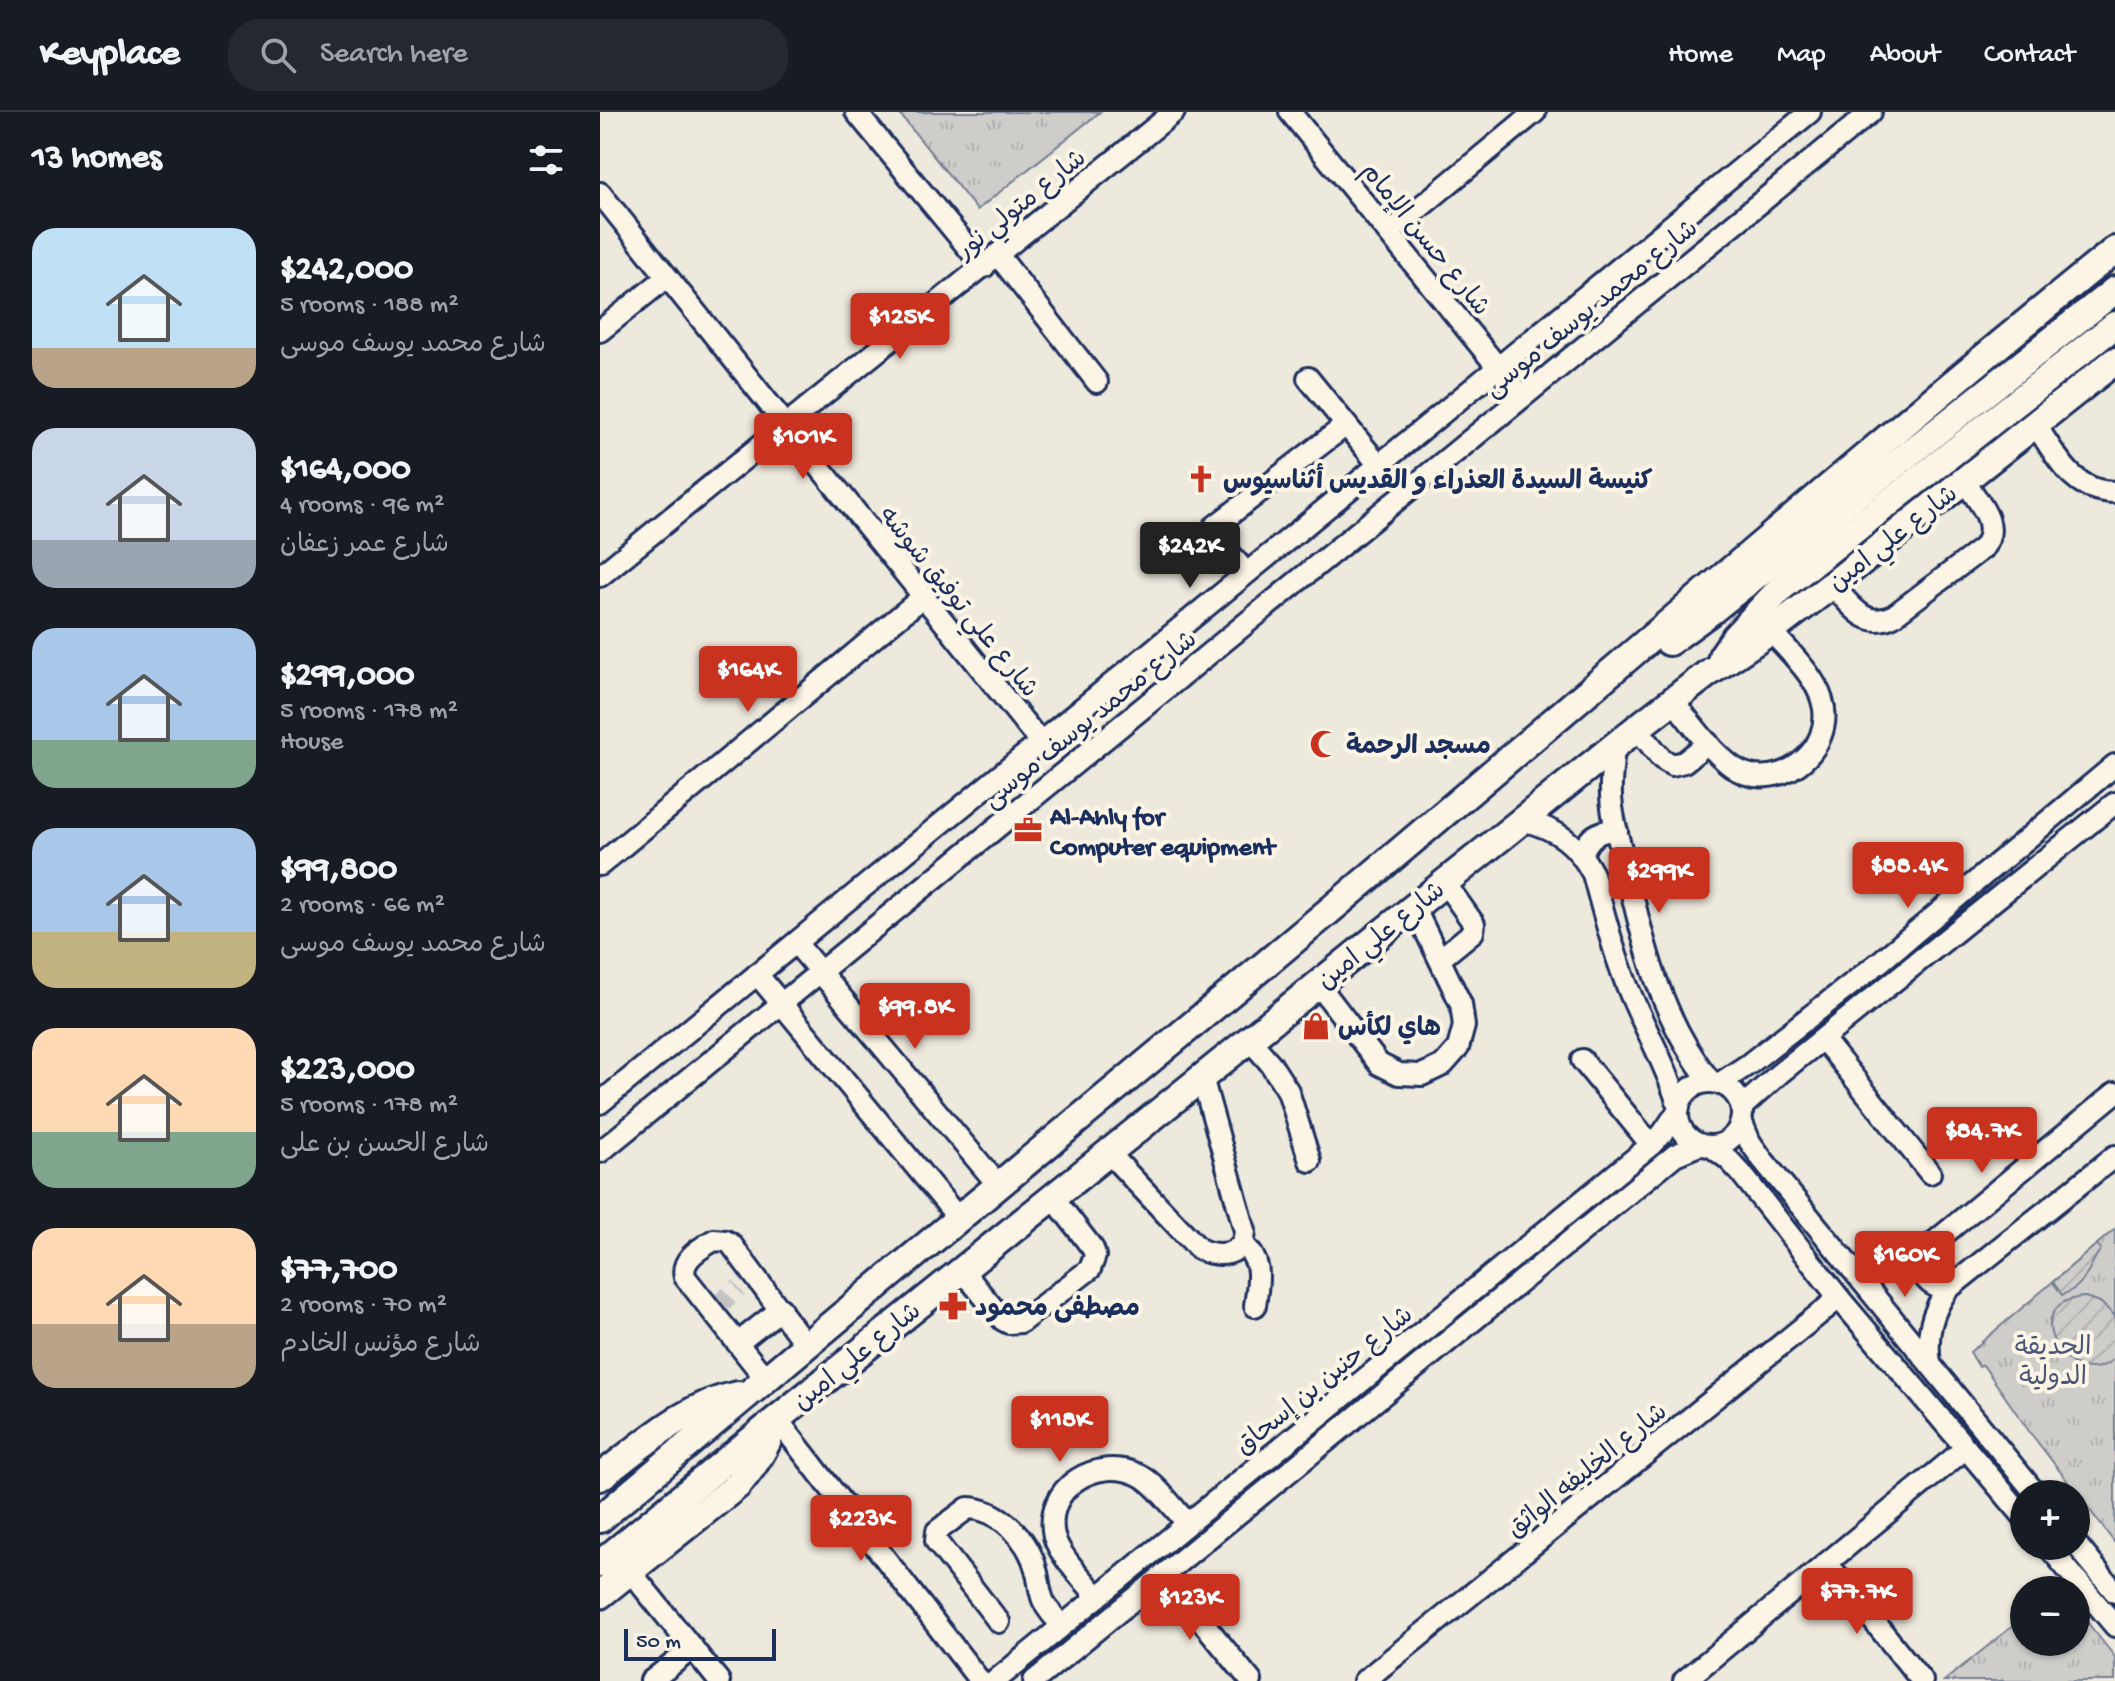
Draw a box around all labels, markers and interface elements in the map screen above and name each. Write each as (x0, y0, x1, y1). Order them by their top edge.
search box (228, 19, 788, 91)
text: Keyplace (40, 33, 180, 77)
icon: search (256, 33, 300, 77)
text: Search here (320, 38, 468, 73)
text: Home (1668, 39, 1733, 72)
text: Map (1777, 39, 1826, 72)
text: About (1870, 39, 1940, 72)
text: Contact (1984, 39, 2075, 72)
icon: filters (524, 138, 568, 182)
text: 13 homes (32, 140, 162, 180)
street label: شارع متولي نور (951, 145, 1096, 271)
street label: شارع حسن الإمام (1352, 158, 1495, 324)
street label: شارع محمد يوسف موسى (1480, 215, 1706, 406)
text: $242,000 (280, 251, 413, 291)
icon: home (96, 260, 192, 356)
text: 5 rooms · 188 m² (280, 291, 458, 322)
pin: $125K (844, 293, 956, 361)
text: $125K (869, 303, 931, 334)
text: شارع محمد يوسف موسى (280, 331, 546, 362)
pin: $101K (747, 413, 859, 481)
text: $101K (772, 423, 834, 454)
text: $164,000 (280, 451, 411, 491)
icon: home (96, 460, 192, 556)
place label: كنيسة السيدة العذراء و القديس أثناسيوس (1223, 463, 1653, 499)
church icon: كنيسة السيدة العذراء و القديس أثناسيوس (1186, 464, 1216, 494)
street label: شارع علي امين (1824, 480, 1967, 603)
text: 4 rooms · 96 m² (280, 491, 444, 522)
street label: شارع علي توفيق شوشه (868, 502, 1043, 708)
pin: $242K (1134, 522, 1246, 590)
text: شارع عمر زعفان (280, 531, 449, 562)
text: $242K (1158, 532, 1222, 563)
street label: شارع محمد يوسف موسى (979, 626, 1205, 817)
pin: $164K (692, 646, 804, 714)
text: $164K (717, 656, 779, 687)
text: $299,000 (280, 657, 415, 697)
icon: home (96, 660, 192, 756)
text: 5 rooms · 178 m² (280, 697, 458, 728)
text: House (280, 728, 344, 759)
mosque icon: مسجد الرحمة (1309, 729, 1339, 759)
place label: مسجد الرحمة (1346, 732, 1491, 764)
place label: Al-Ahly for Computer equipment (1049, 804, 1277, 865)
office icon: Al-Ahly for Computer equipment (1013, 815, 1043, 845)
pin: $88.4K (1843, 842, 1973, 910)
pin: $299K (1603, 847, 1715, 915)
text: $99,800 (280, 851, 397, 891)
text: $88.4K (1871, 852, 1945, 883)
text: $299K (1627, 857, 1691, 888)
icon: home (96, 860, 192, 956)
street label: شارع علي امين (1313, 877, 1455, 1001)
text: 2 rooms · 66 m² (280, 891, 445, 922)
text: شارع محمد يوسف موسى (280, 931, 546, 962)
pin: $99.8K (850, 983, 980, 1051)
text: $99.8K (878, 993, 952, 1024)
place label: هاي لكأس (1338, 1010, 1441, 1046)
shop icon: هاي لكأس (1301, 1011, 1331, 1041)
text: $223,000 (280, 1051, 415, 1091)
icon: home (96, 1060, 192, 1156)
text: 5 rooms · 178 m² (280, 1091, 458, 1122)
pin: $84.7K (1917, 1107, 2047, 1175)
text: $84.7K (1945, 1117, 2019, 1148)
text: شارع الحسن بن على (280, 1131, 489, 1162)
pin: $160K (1849, 1231, 1961, 1299)
text: $160K (1873, 1241, 1937, 1272)
text: $77,700 (280, 1251, 398, 1291)
icon: home (96, 1260, 192, 1356)
text: 2 rooms · 70 m² (280, 1291, 447, 1322)
pharmacy icon: مصطفى محمود (938, 1291, 968, 1321)
place label: مصطفى محمود (975, 1295, 1140, 1326)
street label: شارع علي امين (789, 1298, 931, 1422)
street label: شارع حنين بن إسحاق (1231, 1301, 1421, 1464)
text: شارع مؤنس الخادم (280, 1331, 481, 1362)
park label: الحديقة الدولية (2015, 1334, 2091, 1395)
pin: $118K (1004, 1396, 1116, 1464)
street label: شارع الخليفه الواثق (1502, 1398, 1675, 1547)
text: $118K (1029, 1406, 1091, 1437)
map controls (2010, 1480, 2090, 1656)
button: + (2010, 1480, 2090, 1560)
pin: $223K (805, 1495, 917, 1563)
text: $223K (829, 1505, 894, 1536)
pin: $77.7K (1792, 1568, 1922, 1636)
pin: $123K (1134, 1574, 1246, 1642)
button: − (2010, 1576, 2090, 1656)
text: $77.7K (1820, 1578, 1894, 1609)
text: $123K (1159, 1584, 1221, 1615)
scale bar (624, 1625, 776, 1661)
text: 50 m (636, 1630, 681, 1656)

